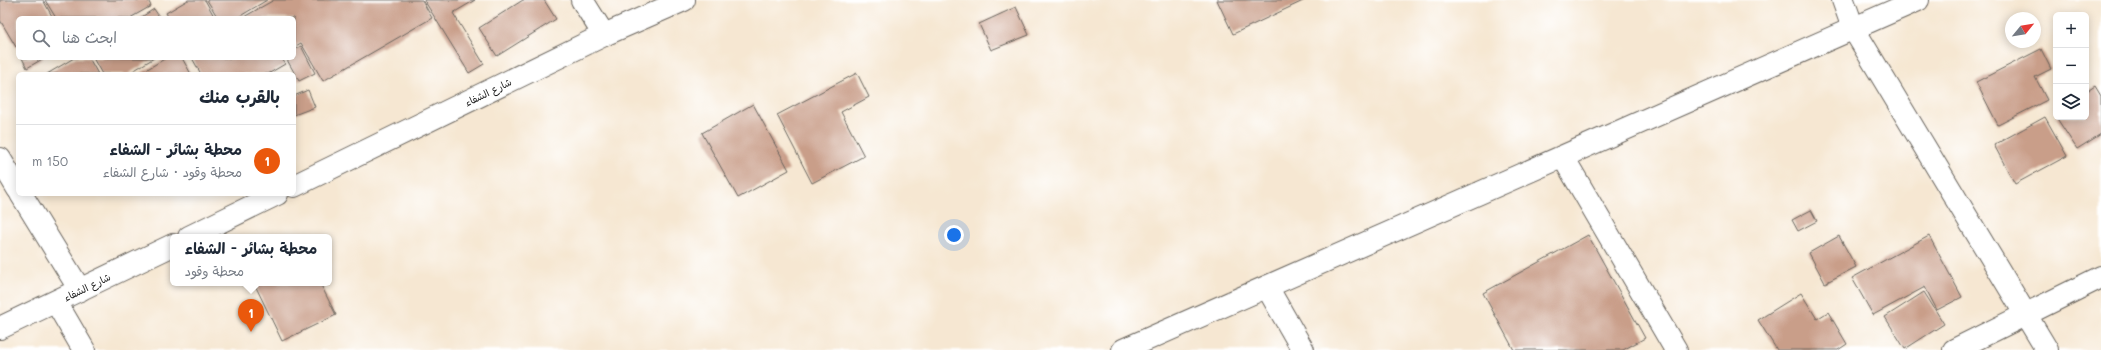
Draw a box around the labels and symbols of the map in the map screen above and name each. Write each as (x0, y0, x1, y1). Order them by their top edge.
north arrow (2005, 12, 2041, 48)
street label: شارع الشفاء (462, 74, 515, 110)
your location (944, 225, 964, 245)
street label: شارع الشفاء (61, 269, 114, 305)
pin: 1 (238, 299, 264, 332)

